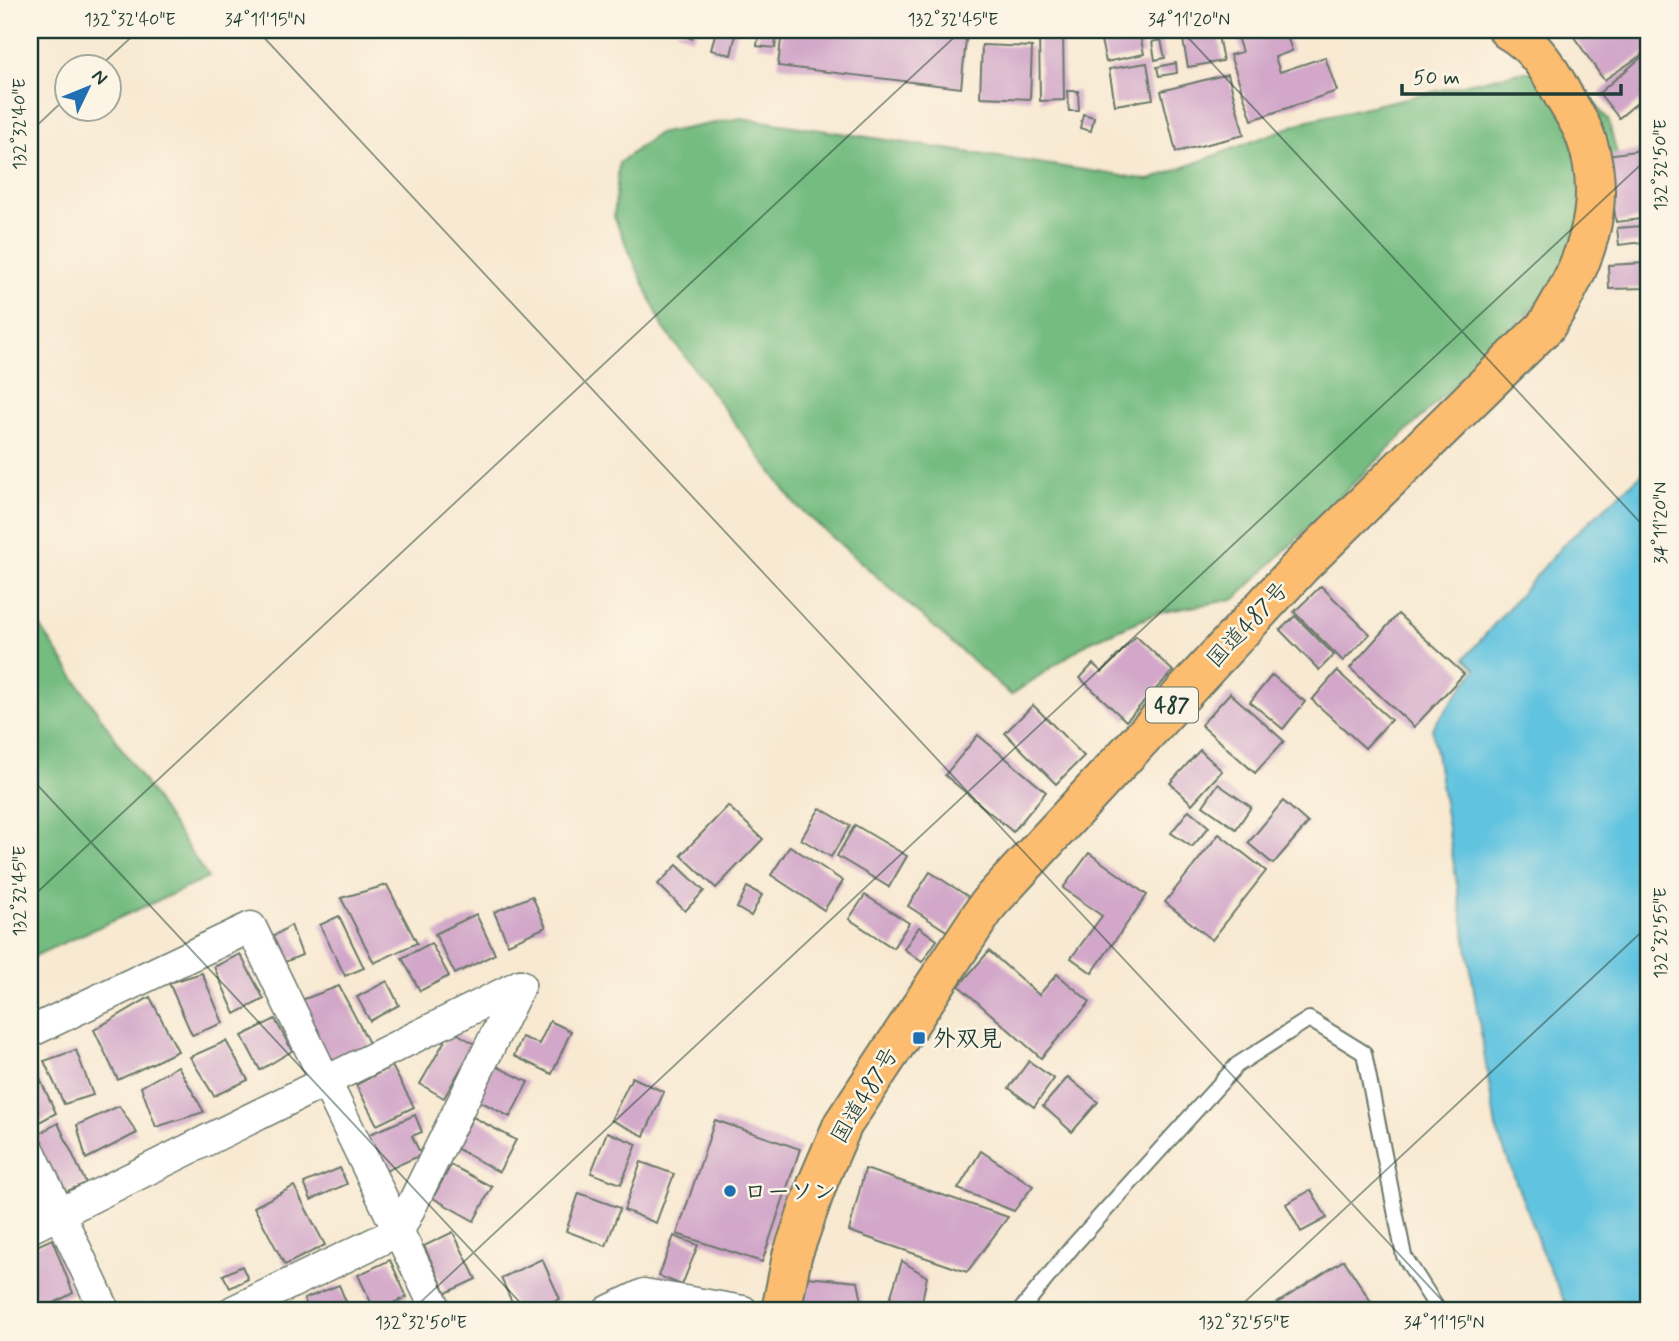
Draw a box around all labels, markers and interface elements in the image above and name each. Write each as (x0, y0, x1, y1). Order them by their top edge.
text: 132°32'40"E (84, 8, 176, 32)
text: 34°11'15"N (225, 8, 305, 32)
text: 132°32'45"E (907, 8, 999, 32)
text: 34°11'20"N (1148, 8, 1230, 32)
north arrow (52, 52, 122, 122)
scale bar (1402, 52, 1621, 96)
text: N (86, 64, 113, 91)
text: 50 m (1413, 64, 1460, 92)
text: 132°32'40"E (8, 78, 32, 170)
text: 132°32'50"E (1649, 119, 1673, 211)
text: 34°11'20"N (1649, 482, 1673, 564)
street label: 国道487号 (1201, 576, 1296, 675)
road number: 487 (1146, 688, 1198, 722)
text: 132°32'45"E (8, 845, 32, 937)
text: 132°32'55"E (1649, 887, 1673, 979)
place label: 外双見 (933, 1025, 1002, 1055)
marker: 外双見 (911, 1030, 927, 1046)
street label: 国道487号 (825, 1042, 906, 1150)
place label: ローソン (744, 1178, 836, 1208)
marker: ローソン (722, 1183, 738, 1199)
text: 132°32'50"E (375, 1311, 467, 1335)
text: 132°32'55"E (1198, 1311, 1290, 1335)
text: 34°11'15"N (1404, 1311, 1484, 1335)

